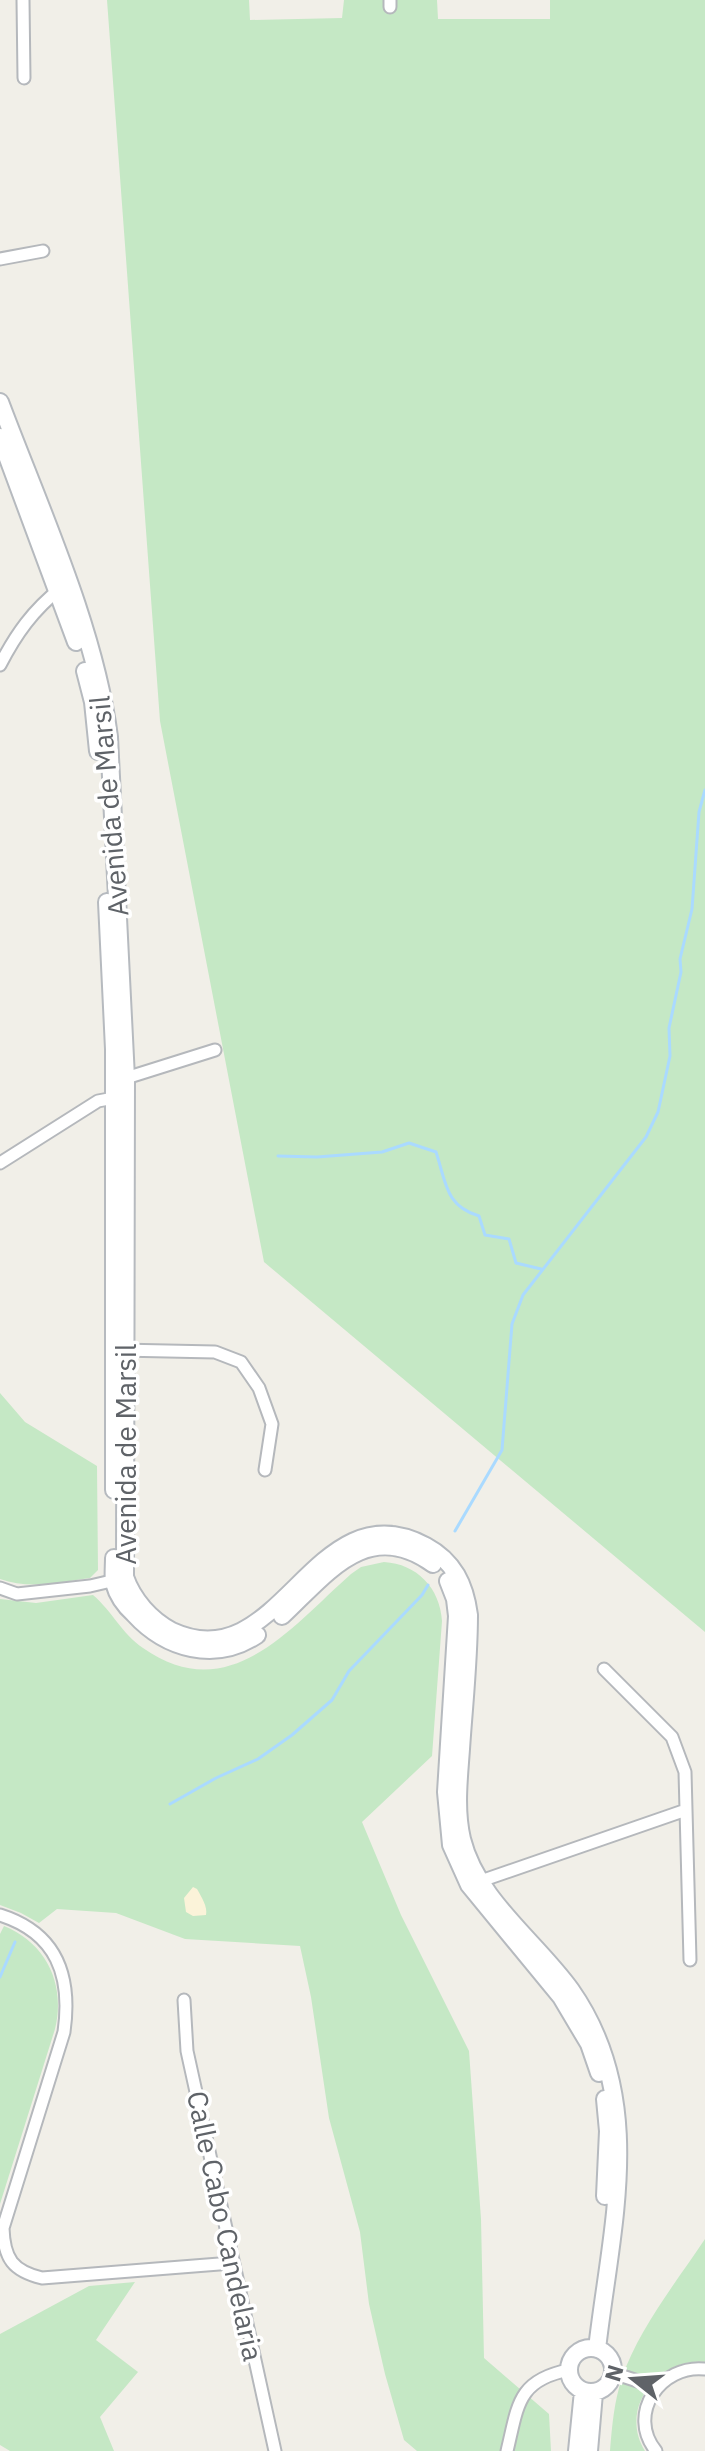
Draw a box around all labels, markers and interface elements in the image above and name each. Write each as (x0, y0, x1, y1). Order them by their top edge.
street label: Avenida de Marsil (80, 694, 137, 918)
street label: Avenida de Marsil (107, 1343, 144, 1565)
street label: Calle Cabo Candelaria (179, 2088, 272, 2364)
north arrow (593, 2339, 673, 2419)
text: N (597, 2361, 630, 2385)

